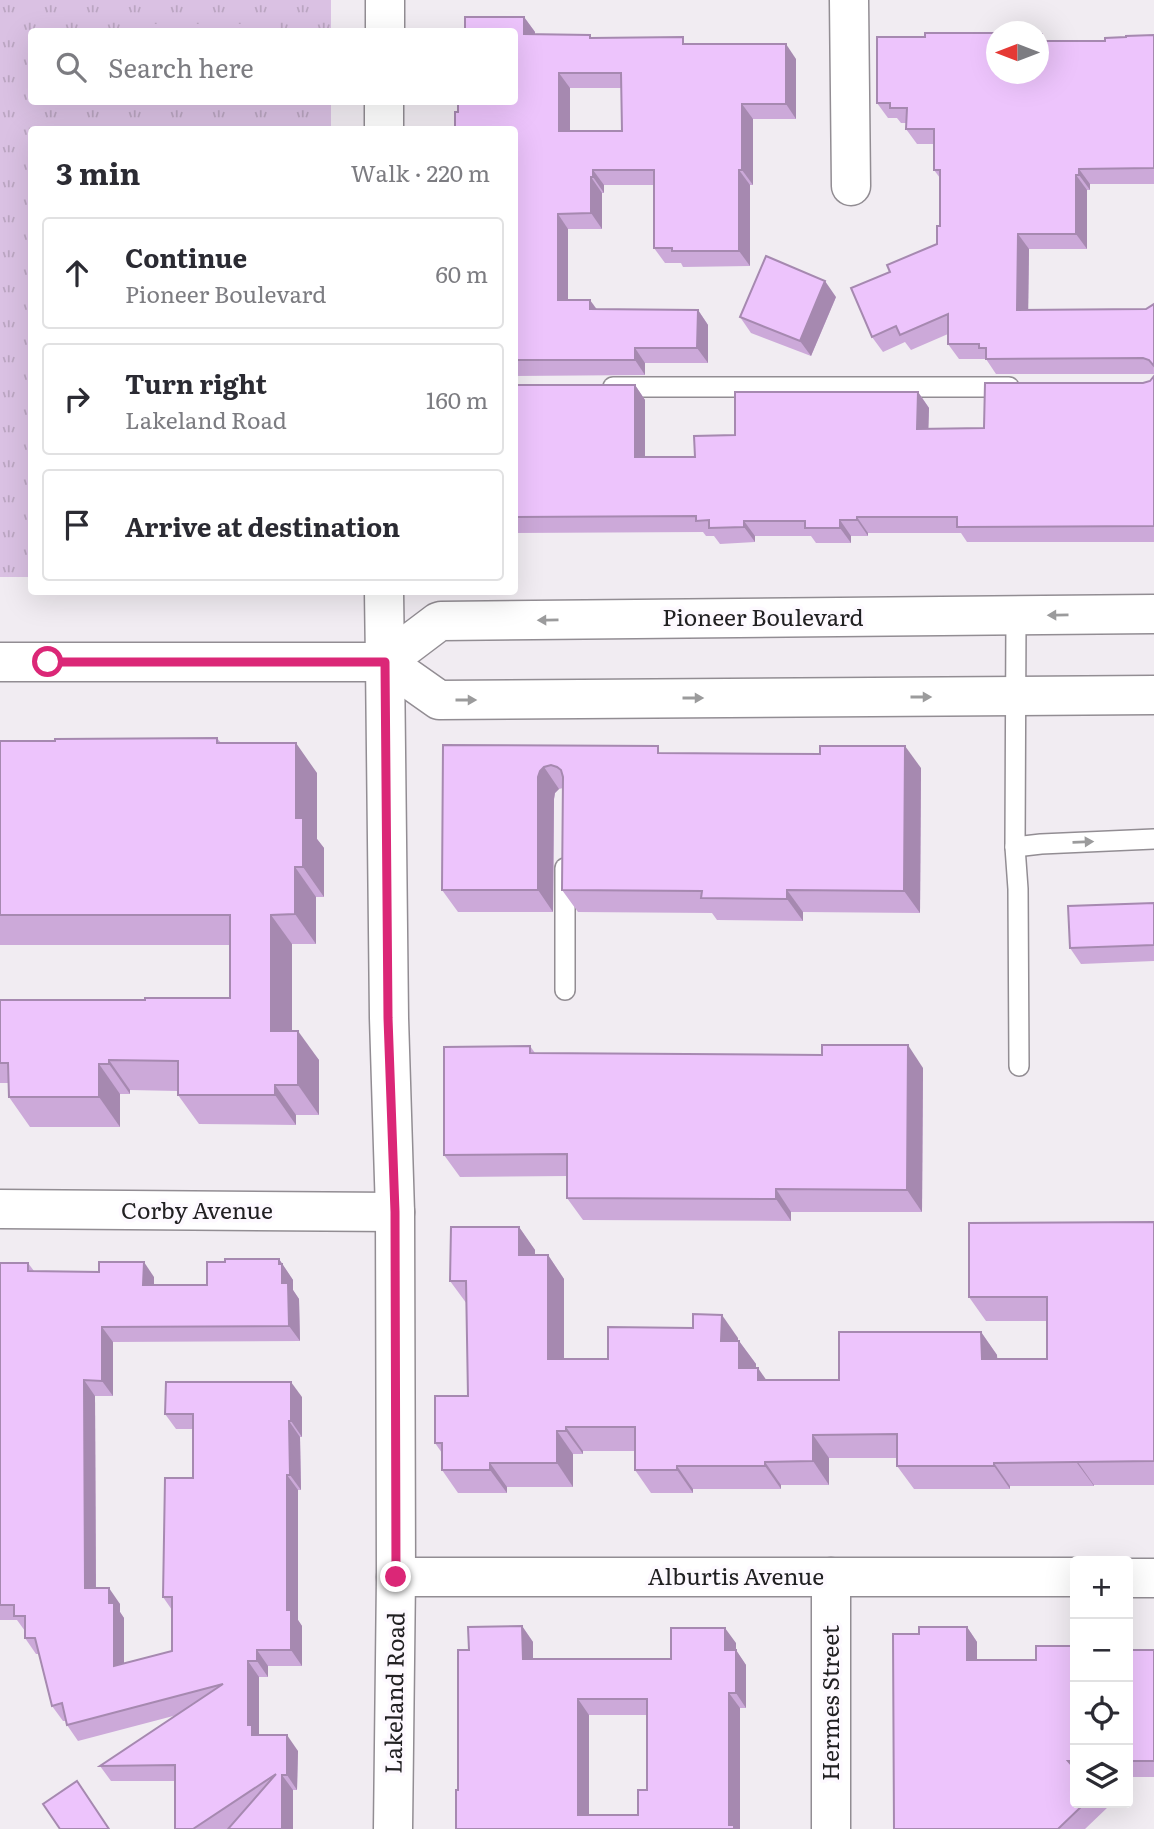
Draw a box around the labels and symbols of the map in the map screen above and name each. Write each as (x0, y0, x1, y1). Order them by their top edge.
north arrow (986, 21, 1049, 84)
street label: Pioneer Boulevard (662, 599, 864, 633)
one-way arrow (1047, 609, 1069, 621)
one-way arrow (537, 614, 559, 626)
route start (32, 646, 63, 677)
one-way arrow (910, 691, 932, 703)
one-way arrow (682, 692, 704, 704)
one-way arrow (455, 694, 477, 705)
one-way arrow (1072, 837, 1094, 848)
street label: Corby Avenue (121, 1192, 273, 1226)
street label: Alburtis Avenue (648, 1558, 824, 1592)
route end (380, 1561, 411, 1592)
street label: Lakeland Road (375, 1612, 411, 1774)
street label: Hermes Street (812, 1624, 846, 1781)

